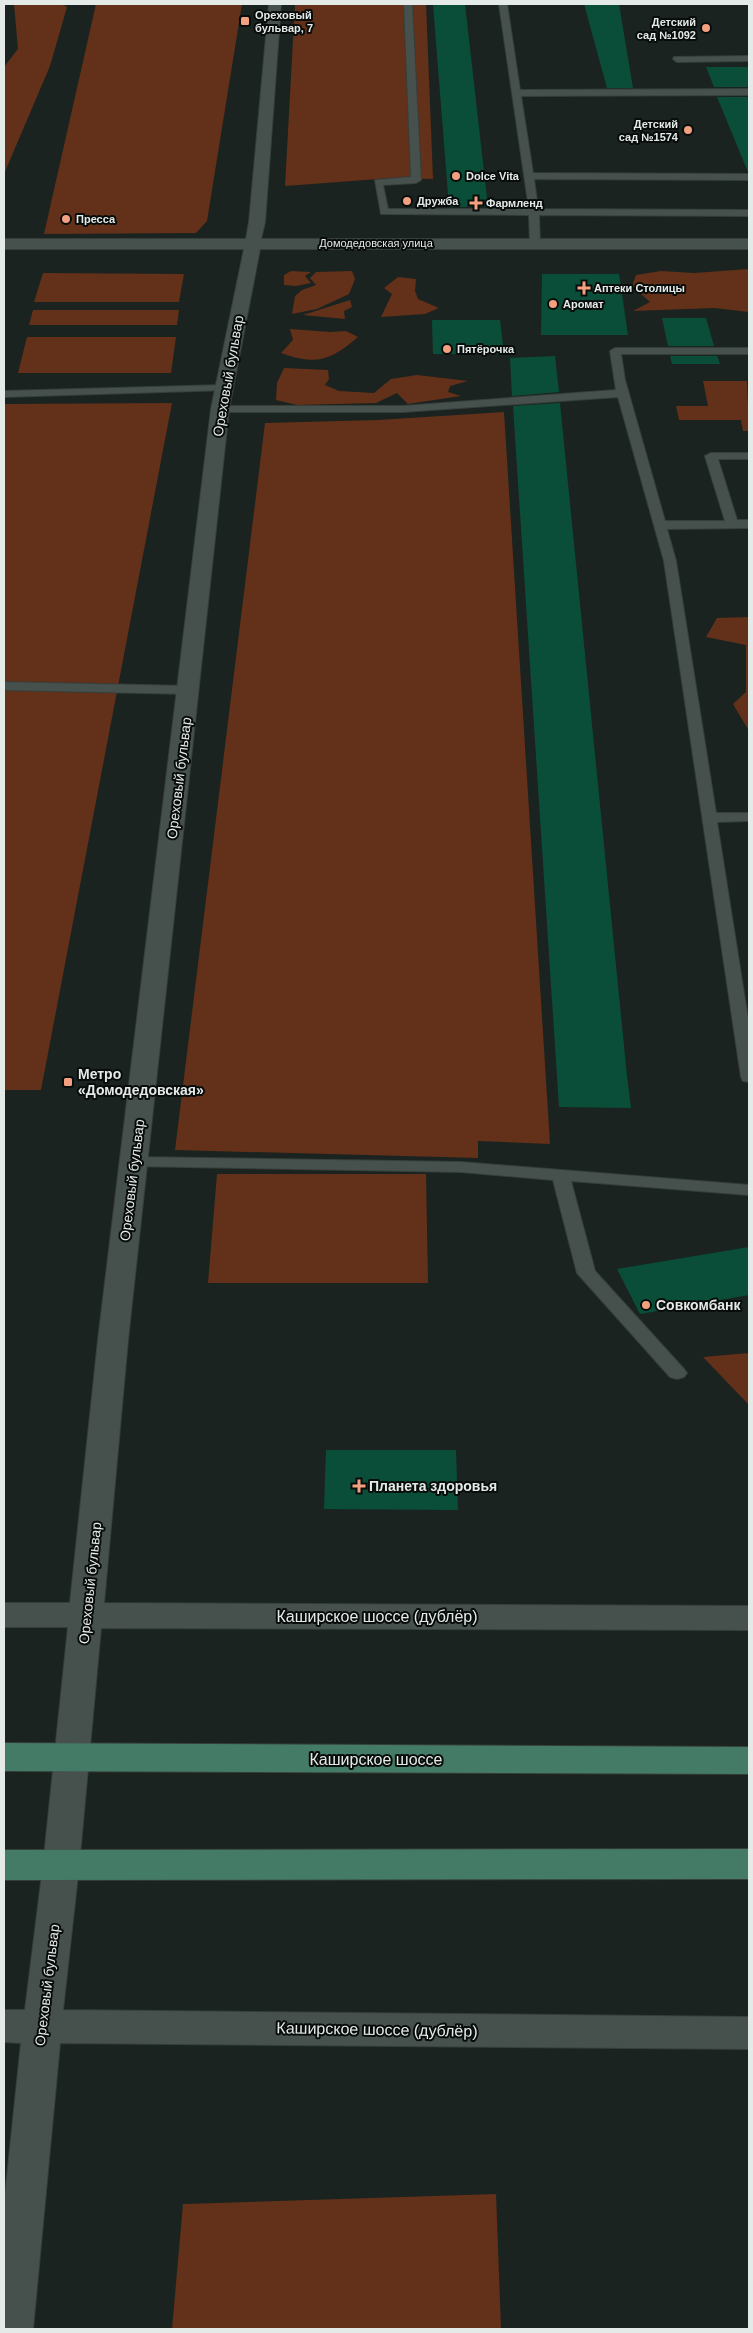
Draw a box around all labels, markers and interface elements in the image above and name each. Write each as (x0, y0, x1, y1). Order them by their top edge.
place label: Ореховый бульвар, 7 (255, 9, 313, 34)
marker: Ореховый бульвар, 7 (239, 15, 251, 27)
place label: Детский сад №1092 (637, 16, 696, 41)
marker: Детский сад №1092 (700, 22, 712, 34)
place label: Детский сад №1574 (619, 118, 679, 143)
marker: Детский сад №1574 (682, 124, 694, 136)
marker: Dolce Vita (450, 170, 462, 182)
place label: Dolce Vita (466, 170, 520, 182)
marker: Дружба (401, 195, 413, 207)
place label: Дружба (417, 195, 459, 207)
marker: Фармленд (470, 197, 482, 209)
place label: Фармленд (486, 197, 543, 209)
marker: Пресса (60, 213, 72, 225)
place label: Пресса (76, 213, 116, 225)
street label: Домодедовская улица (319, 237, 434, 249)
marker: Аптеки Столицы (578, 282, 590, 294)
place label: Аптеки Столицы (594, 282, 685, 294)
marker: Аромат (547, 298, 559, 310)
place label: Аромат (563, 298, 604, 310)
street label: Ореховый бульвар (209, 314, 247, 438)
marker: Пятёрочка (441, 343, 453, 355)
place label: Пятёрочка (457, 343, 515, 355)
street label: Ореховый бульвар (164, 716, 194, 840)
place label: Метро «Домодедовская» (78, 1066, 204, 1098)
marker: Метро «Домодедовская» (62, 1076, 74, 1088)
street label: Ореховый бульвар (117, 1118, 147, 1242)
place label: Совкомбанк (656, 1297, 742, 1313)
marker: Совкомбанк (640, 1299, 652, 1311)
place label: Планета здоровья (369, 1478, 497, 1494)
marker: Планета здоровья (353, 1480, 365, 1492)
street label: Ореховый бульвар (76, 1521, 104, 1645)
street label: Каширское шоссе (дублёр) (276, 1608, 478, 1625)
street label: Каширское шоссе (310, 1751, 443, 1768)
street label: Ореховый бульвар (32, 1923, 62, 2047)
street label: Каширское шоссе (дублёр) (276, 2019, 478, 2040)

